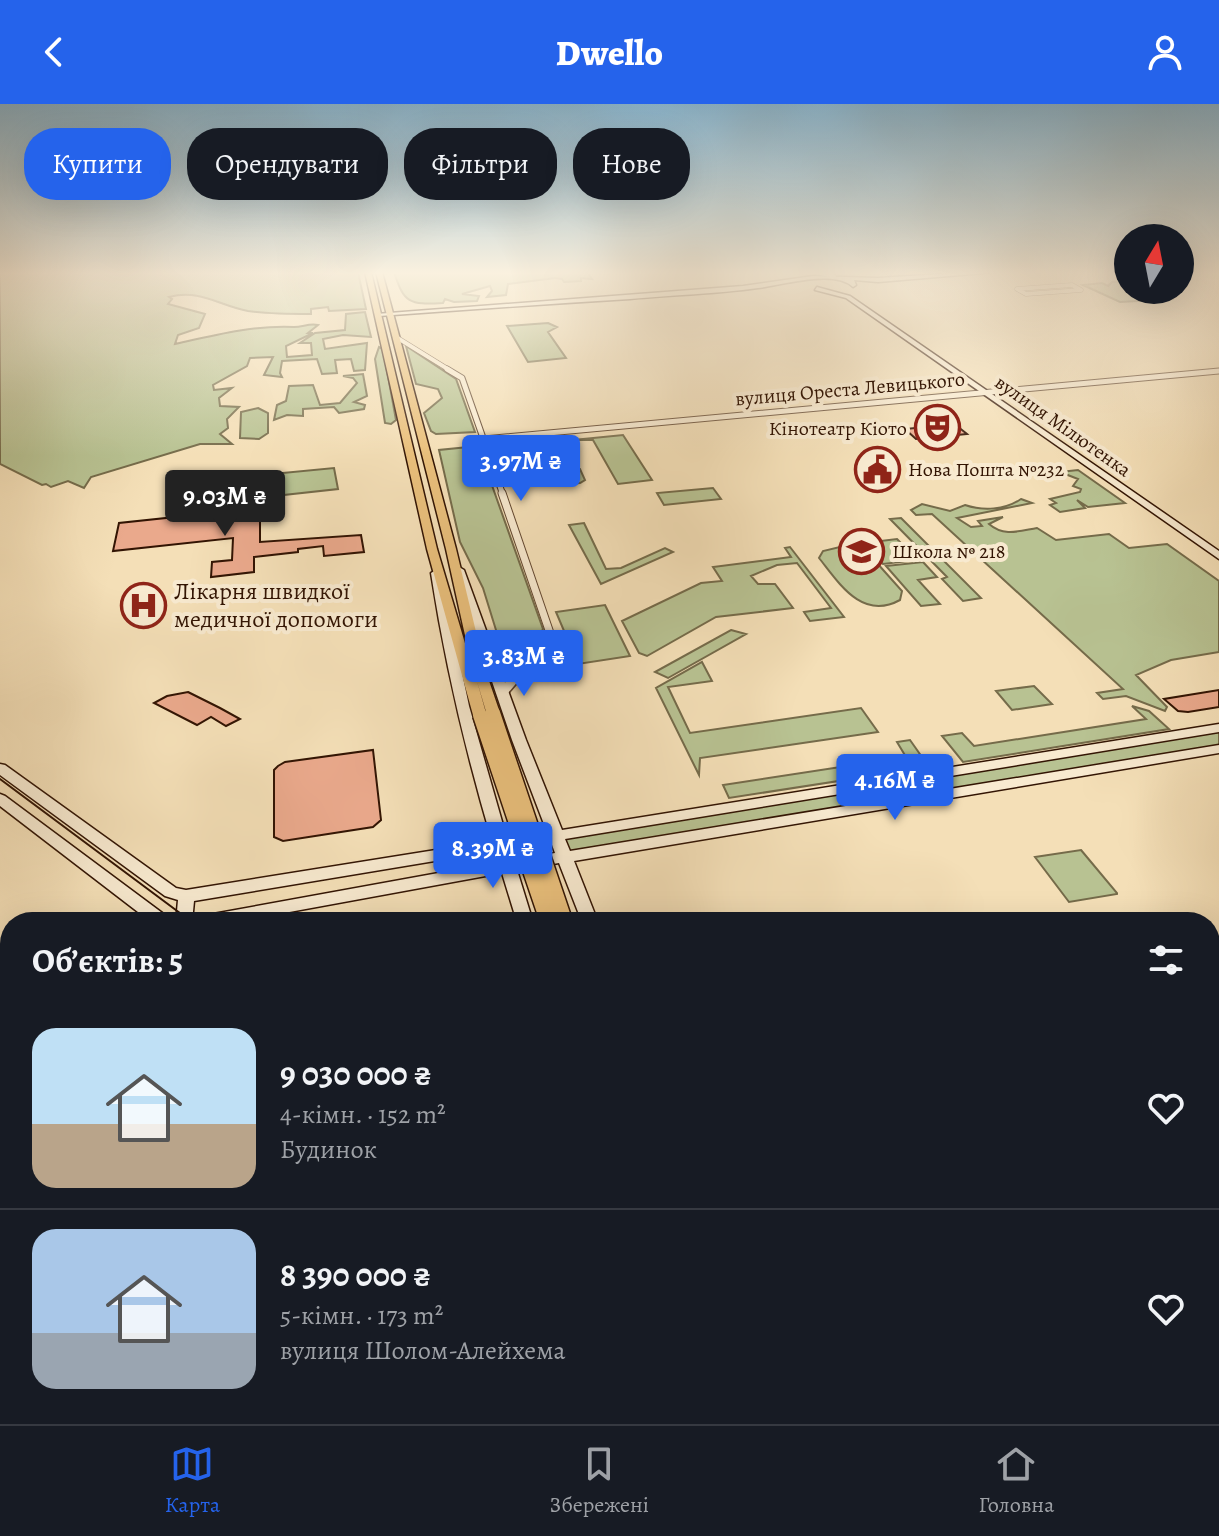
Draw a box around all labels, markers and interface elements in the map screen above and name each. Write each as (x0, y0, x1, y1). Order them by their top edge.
text: Dwello (556, 28, 663, 77)
icon: back (32, 30, 76, 74)
icon: person (1143, 30, 1187, 74)
chip: Купити (24, 128, 171, 200)
chip: Орендувати (187, 128, 388, 200)
chip: Фільтри (404, 128, 557, 200)
chip: Нове (573, 128, 690, 200)
north arrow (1114, 224, 1194, 304)
map controls (1114, 224, 1194, 304)
street label: вулиця Ореста Левицького (734, 366, 966, 412)
street label: вулиця Мілютенка (989, 369, 1137, 484)
theatre icon: Кінотеатр Кіото (914, 404, 962, 452)
place label: Кінотеатр Кіото (769, 415, 907, 442)
pin: 3.97M ₴ (447, 435, 595, 503)
text: 3.97M ₴ (480, 443, 562, 478)
public building icon: Нова Пошта №232 (853, 445, 901, 493)
place label: Нова Пошта №232 (908, 456, 1065, 483)
pin: 9.03M ₴ (151, 470, 299, 538)
text: 9.03M ₴ (183, 478, 267, 513)
school or university icon: Школа № 218 (837, 527, 885, 575)
place label: Школа № 218 (892, 538, 1005, 565)
place label: Лікарня швидкої медичної допомоги (174, 575, 378, 635)
hospital icon: Лікарня швидкої медичної допомоги (119, 581, 167, 629)
pin: 3.83M ₴ (450, 630, 598, 698)
text: 3.83M ₴ (483, 638, 565, 673)
pin: 4.16M ₴ (821, 754, 969, 822)
text: 4.16M ₴ (854, 762, 936, 797)
pin: 8.39M ₴ (419, 822, 567, 890)
text: 8.39M ₴ (451, 830, 535, 865)
text: Об’єктів: 5 (32, 937, 183, 984)
icon: filters (1144, 938, 1188, 982)
text: 9 030 000 ₴ (280, 1050, 432, 1097)
icon: home (96, 1060, 192, 1156)
icon: heart (1144, 1086, 1188, 1130)
text: 4-кімн. · 152 m² (280, 1097, 446, 1132)
text: Будинок (280, 1132, 377, 1167)
text: 8 390 000 ₴ (280, 1251, 431, 1298)
icon: home (96, 1261, 192, 1357)
icon: heart (1144, 1287, 1188, 1331)
text: 5-кімн. · 173 m² (280, 1298, 443, 1333)
text: вулиця Шолом-Алейхема (280, 1333, 566, 1368)
tab: Карта (165, 1442, 220, 1520)
tab: Збережені (550, 1442, 649, 1520)
tab: Головна (978, 1442, 1054, 1520)

